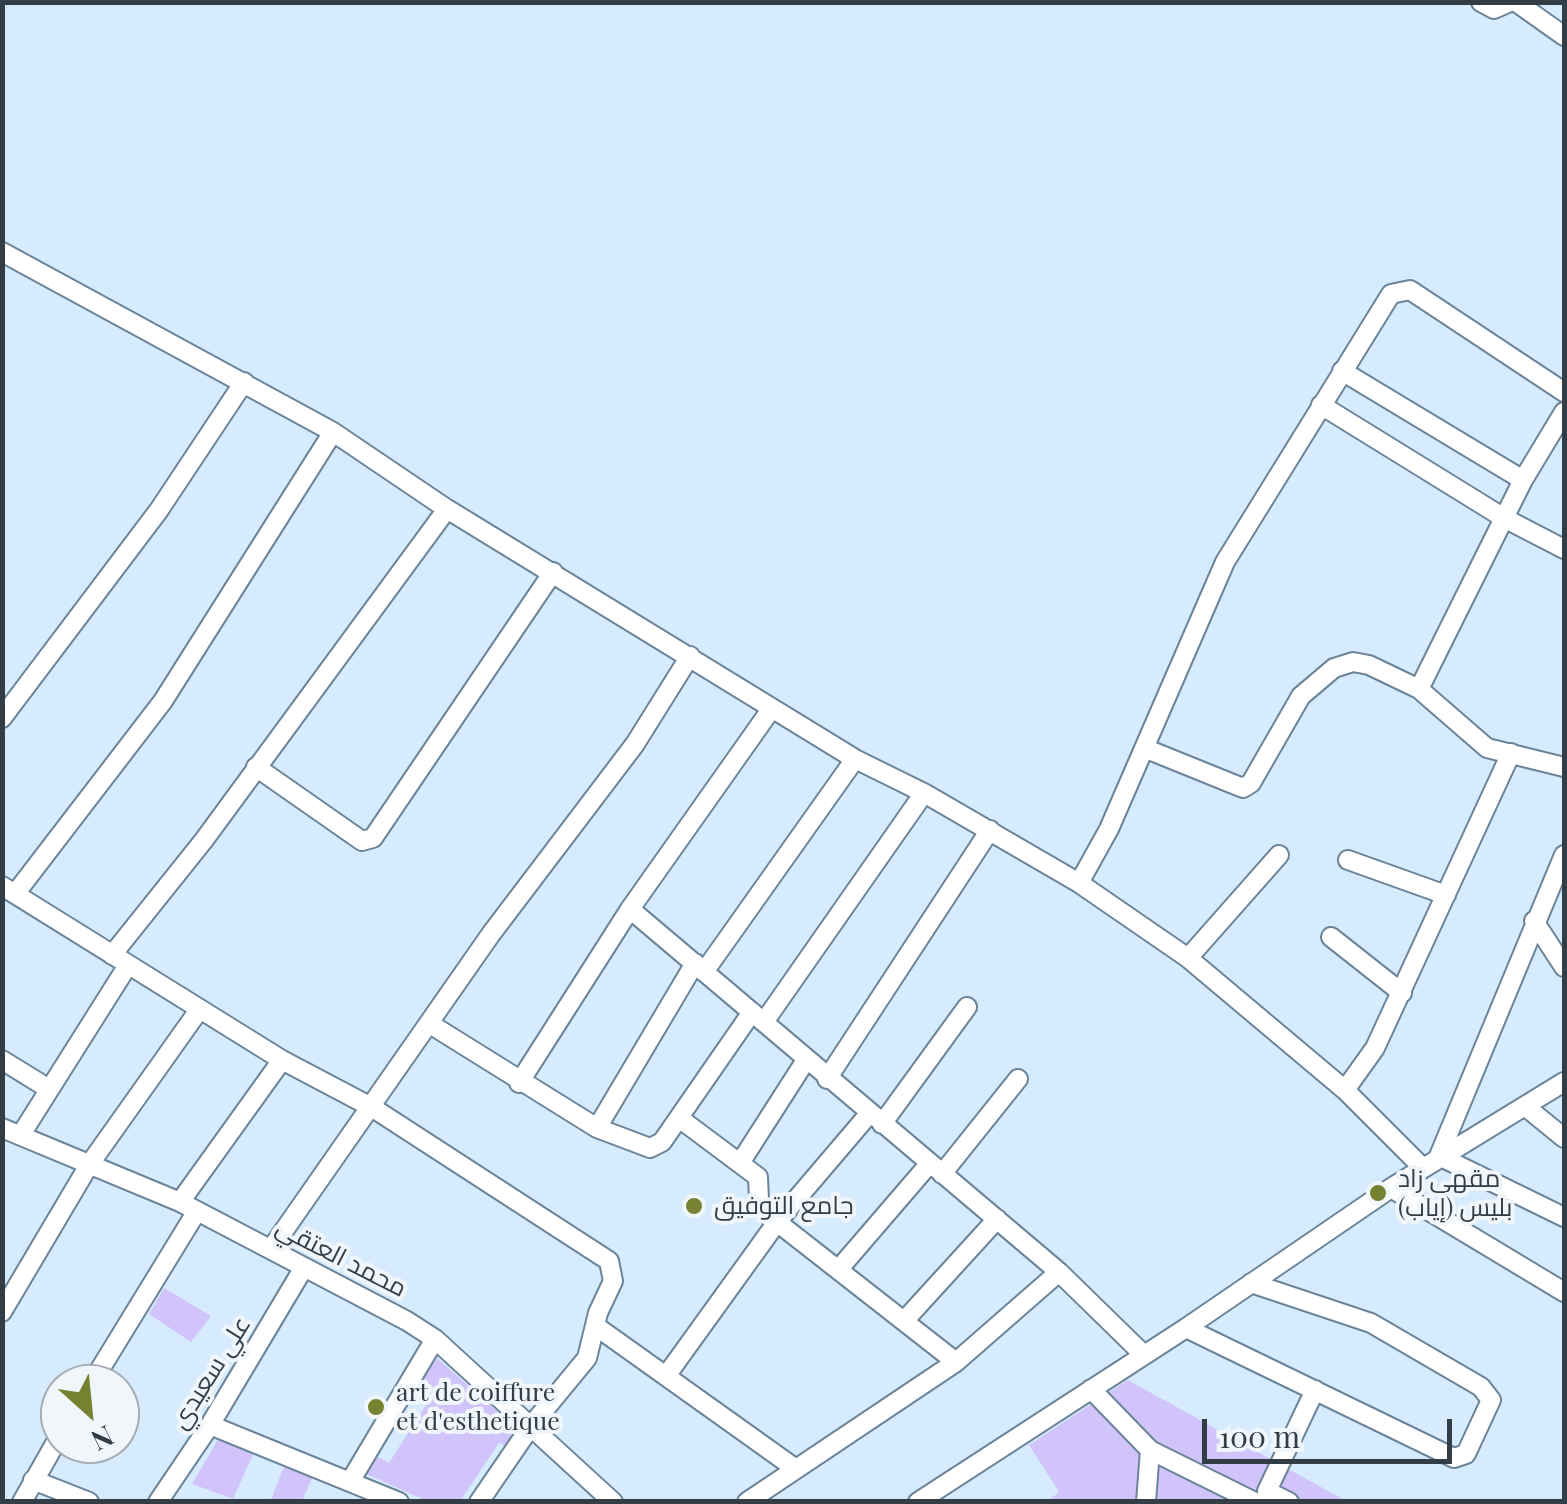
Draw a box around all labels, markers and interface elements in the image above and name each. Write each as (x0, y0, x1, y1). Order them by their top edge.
place label: مقهى زاد بليس (إياب) (1398, 1164, 1512, 1223)
marker: مقهى زاد بليس (إياب) (1367, 1182, 1389, 1204)
place label: جامع التوفيق (714, 1191, 854, 1221)
marker: جامع التوفيق (683, 1195, 705, 1217)
street label: محمد العتقي (271, 1212, 411, 1304)
street label: علي سعيدي (165, 1311, 257, 1435)
north arrow (40, 1364, 140, 1464)
place label: art de coiffure et d'esthetique (396, 1378, 560, 1437)
marker: art de coiffure et d'esthetique (365, 1396, 387, 1418)
scale bar (1207, 1399, 1457, 1461)
text: 100 m (1219, 1416, 1300, 1456)
text: N (86, 1418, 120, 1460)

